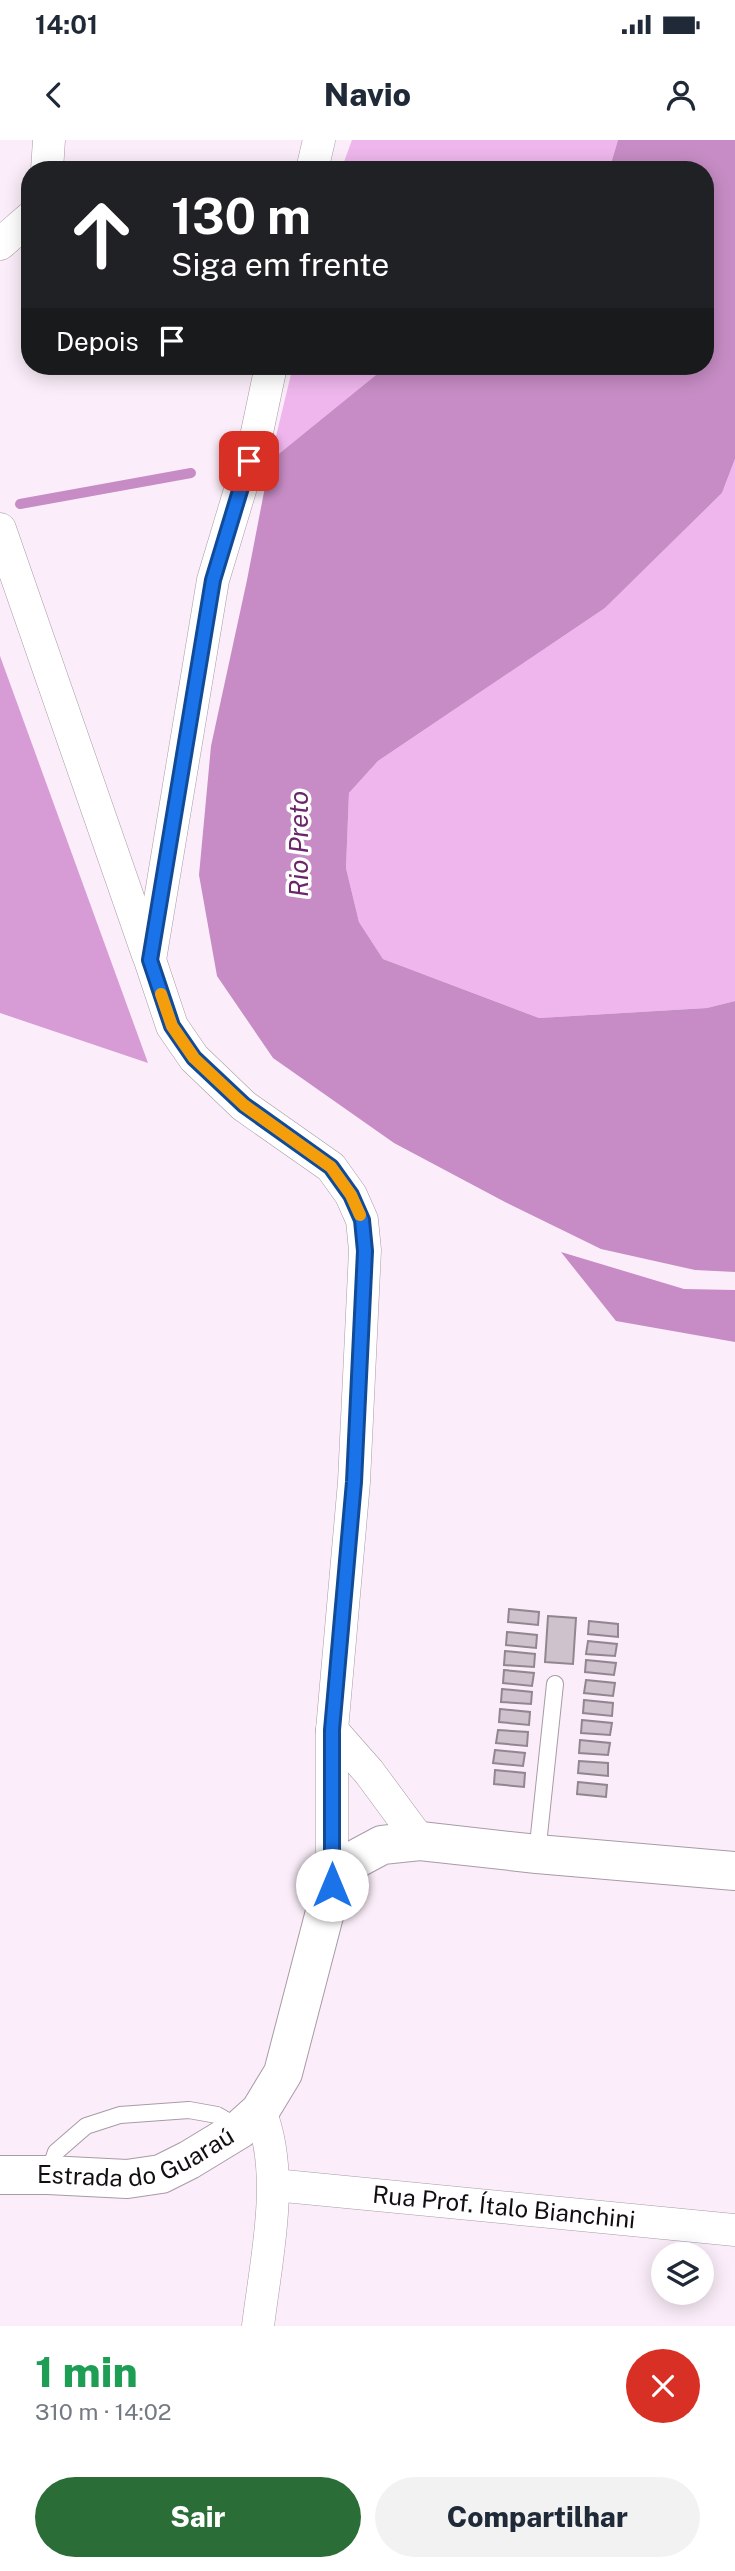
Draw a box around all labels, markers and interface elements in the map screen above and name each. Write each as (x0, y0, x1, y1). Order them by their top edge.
text: 14:01 (35, 9, 98, 40)
icon: back (35, 76, 73, 114)
text: Navio (324, 76, 411, 113)
icon: person (662, 76, 700, 114)
text: 130 m (171, 187, 311, 245)
icon: ahead (56, 189, 147, 280)
text: Siga em frente (171, 246, 389, 283)
icon: arrive (153, 322, 191, 360)
text: Depois (56, 326, 139, 357)
pin (219, 431, 279, 491)
icon: arrive (230, 442, 268, 480)
water label: Rio Preto (283, 791, 314, 897)
position arrow (295, 1848, 369, 1922)
street label: Estrada do Guaraú (37, 2121, 239, 2192)
street label: Rua Prof. Ítalo Bianchini (371, 2180, 637, 2233)
map controls (651, 2242, 714, 2305)
button: layers (651, 2242, 714, 2305)
text: 1 min (35, 2347, 138, 2396)
button: close (626, 2349, 700, 2423)
text: 310 m · 14:02 (35, 2398, 172, 2425)
button: Sair (35, 2477, 361, 2557)
button: Compartilhar (375, 2477, 700, 2557)

